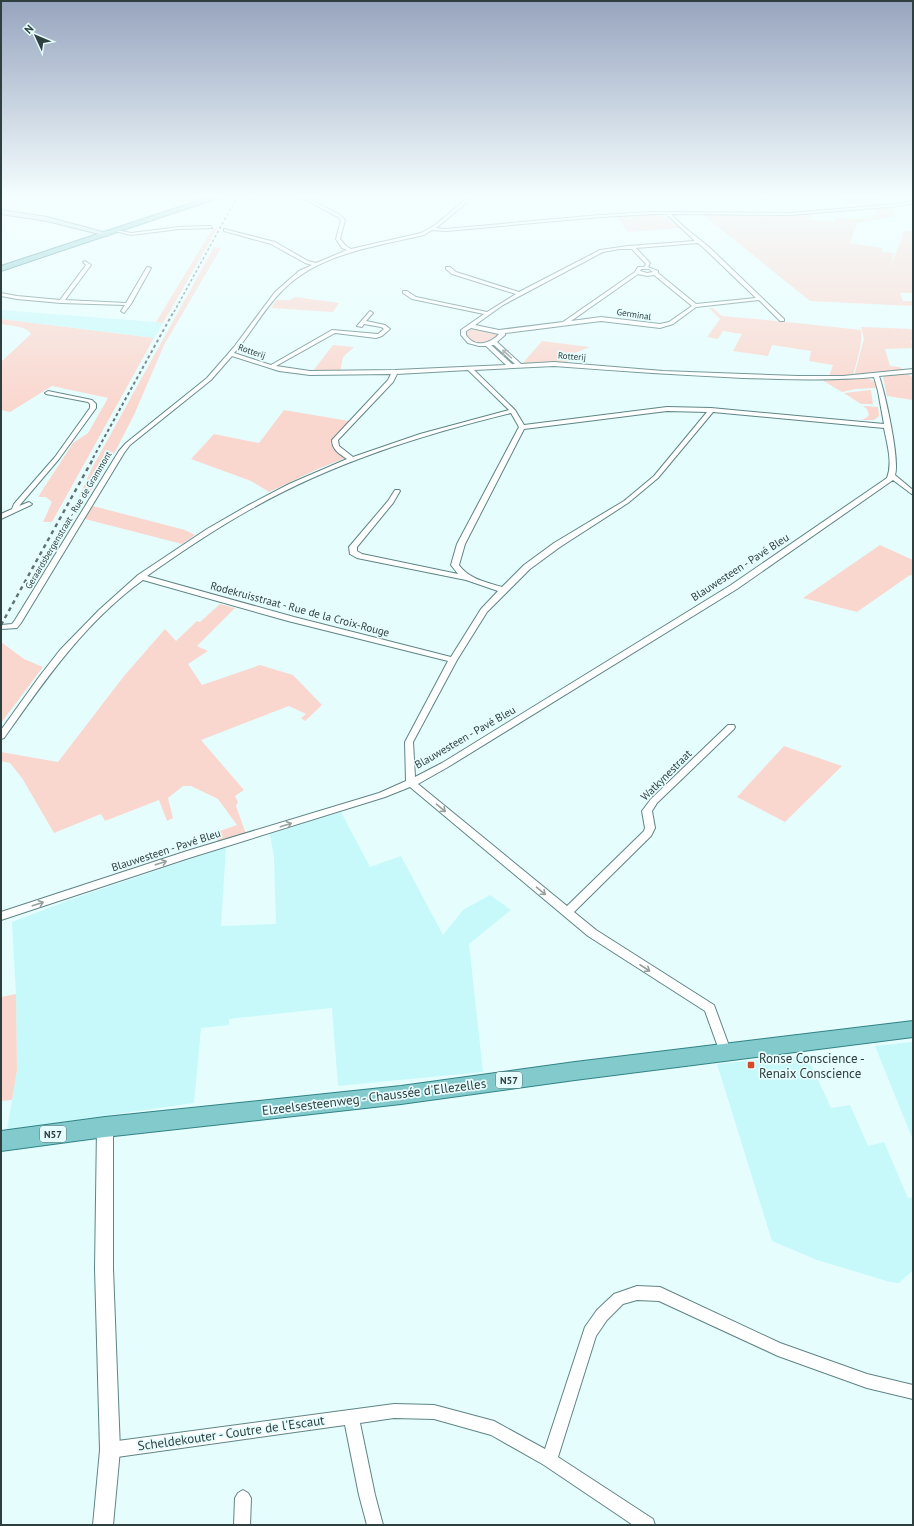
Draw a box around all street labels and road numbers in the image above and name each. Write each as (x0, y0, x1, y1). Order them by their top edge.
street label: Germinal (616, 306, 652, 322)
street label: Rotterij (237, 341, 267, 361)
street label: Rotterij (558, 350, 586, 362)
street label: Geraardsbergenstraat - Rue de Grammont (22, 449, 114, 591)
street label: Blauwesteen - Pavé Bleu (688, 530, 792, 604)
street label: Rodekruisstraat - Rue de la Croix-Rouge (209, 578, 391, 640)
street label: Blauwesteen - Pavé Bleu (412, 702, 518, 772)
street label: Watkynestraat (638, 746, 695, 803)
street label: Blauwesteen - Pavé Bleu (110, 826, 222, 874)
road number: N57 (496, 1072, 522, 1088)
street label: Elzeelsesteenweg - Chaussée d'Ellezelles (261, 1075, 487, 1119)
road number: N57 (40, 1126, 66, 1142)
street label: Scheldekouter - Coutre de l'Escaut (136, 1411, 326, 1455)

